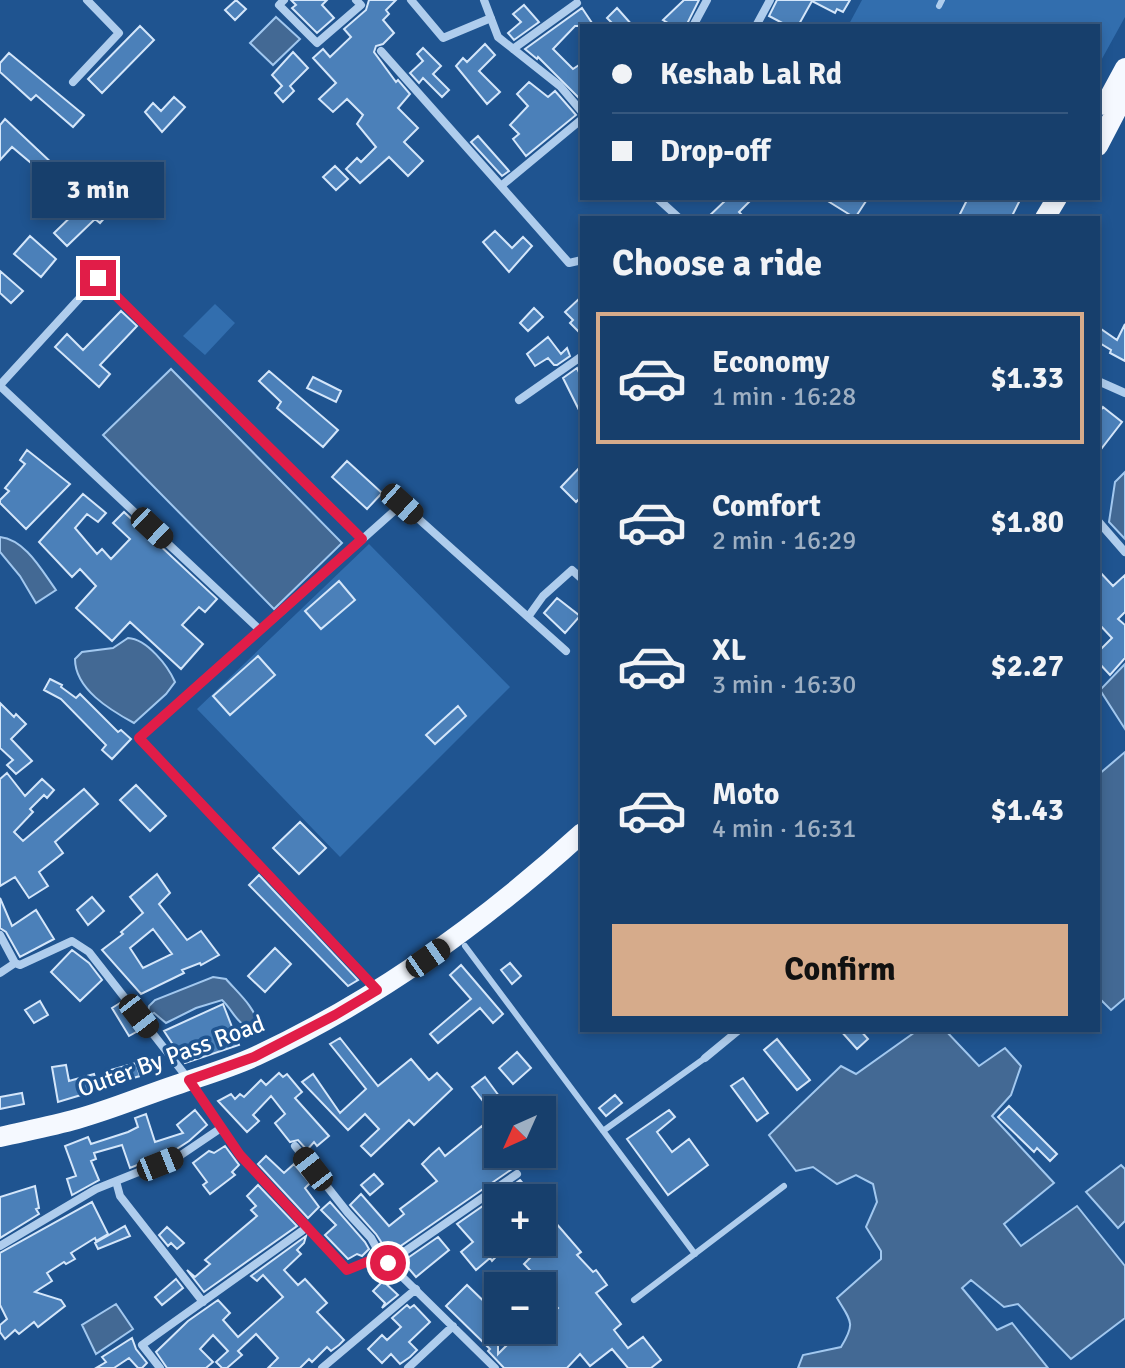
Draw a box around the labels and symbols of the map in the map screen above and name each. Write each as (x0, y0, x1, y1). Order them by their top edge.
callout: 3 min (32, 162, 164, 218)
route end (80, 260, 116, 296)
car (376, 479, 428, 529)
car (126, 503, 178, 553)
car (401, 934, 455, 982)
car (115, 990, 163, 1042)
street label: Outer By Pass Road (73, 1008, 269, 1104)
north arrow (484, 1096, 556, 1168)
car (289, 1143, 337, 1195)
car (133, 1144, 187, 1184)
route start (370, 1245, 406, 1281)

